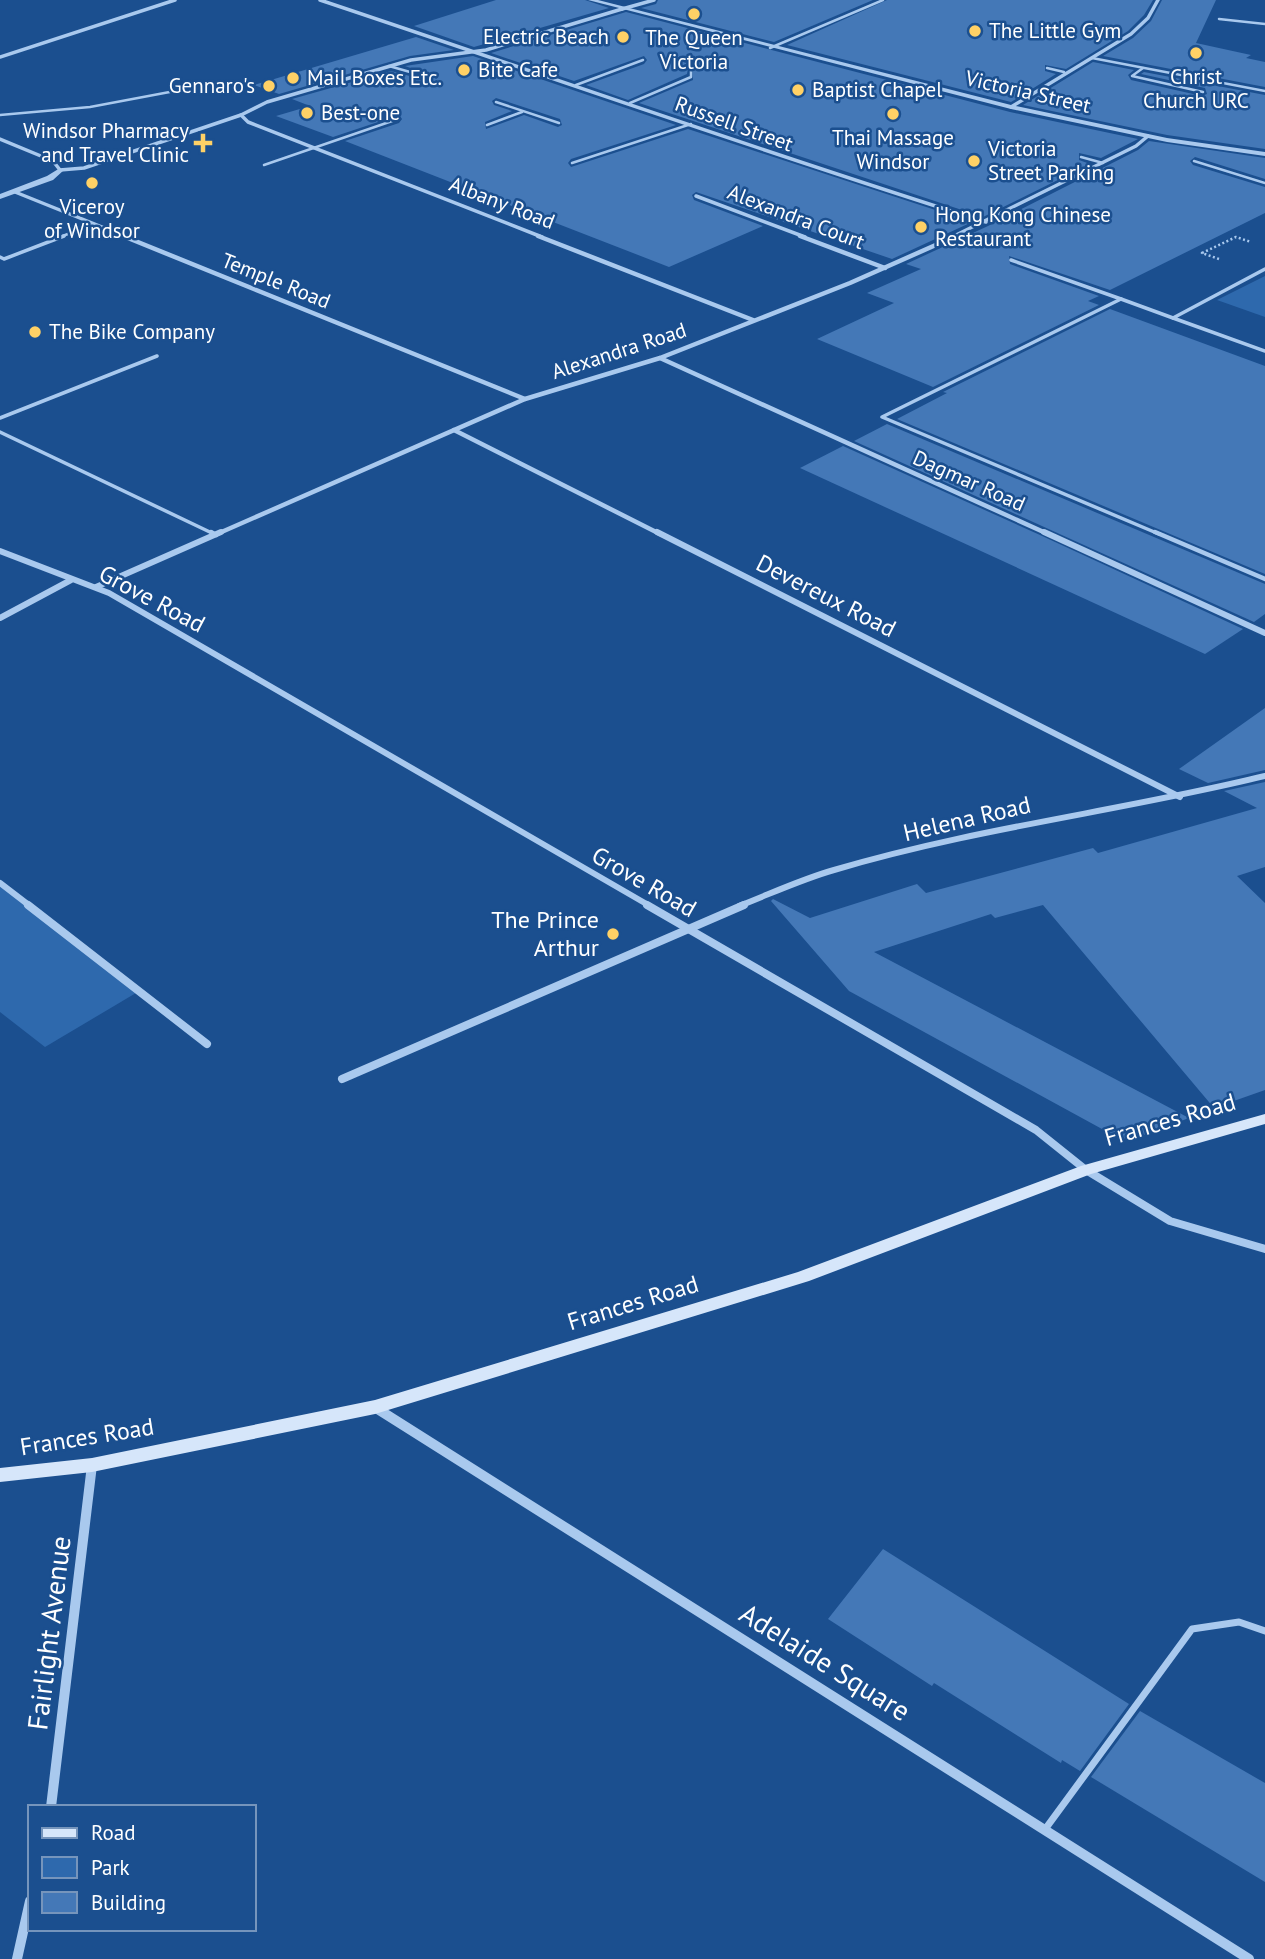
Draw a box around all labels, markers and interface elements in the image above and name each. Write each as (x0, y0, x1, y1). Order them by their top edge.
marker: The Queen Victoria (686, 6, 702, 22)
place label: The Little Gym (989, 17, 1121, 44)
place label: Electric Beach (483, 23, 609, 50)
marker: The Little Gym (967, 23, 983, 39)
place label: The Queen Victoria (645, 24, 743, 75)
marker: Electric Beach (615, 29, 631, 45)
marker: Christ Church URC (1188, 45, 1204, 61)
place label: Bite Cafe (478, 56, 558, 83)
marker: Bite Cafe (456, 62, 472, 78)
place label: Christ Church URC (1143, 63, 1249, 114)
place label: Mail Boxes Etc. (307, 64, 442, 91)
street label: Victoria Street (962, 64, 1093, 119)
marker: Mail Boxes Etc. (285, 70, 301, 86)
place label: Gennaro's (169, 72, 255, 99)
place label: Baptist Chapel (812, 76, 942, 103)
marker: Gennaro's (261, 78, 277, 94)
marker: Baptist Chapel (790, 82, 806, 98)
street label: Russell Street (672, 90, 797, 157)
place label: Best-one (321, 99, 400, 126)
marker: Best-one (299, 105, 315, 121)
marker: Thai Massage Windsor (885, 106, 901, 122)
place label: Windsor Pharmacy and Travel Clinic (23, 117, 189, 168)
place label: Thai Massage Windsor (832, 124, 954, 175)
marker: Windsor Pharmacy and Travel Clinic (195, 135, 211, 151)
place label: Victoria Street Parking (987, 135, 1114, 186)
marker: Victoria Street Parking (966, 153, 982, 169)
street label: Albany Road (446, 170, 559, 235)
marker: Viceroy of Windsor (84, 175, 100, 191)
street label: Alexandra Court (724, 178, 868, 255)
place label: Viceroy of Windsor (44, 193, 140, 244)
place label: Hong Kong Chinese Restaurant (935, 201, 1111, 252)
marker: Hong Kong Chinese Restaurant (913, 219, 929, 235)
street label: Temple Road (218, 246, 335, 315)
street label: Alexandra Road (548, 316, 690, 385)
place label: The Bike Company (49, 318, 215, 345)
marker: The Bike Company (27, 324, 43, 340)
street label: Dagmar Road (909, 444, 1030, 517)
street label: Devereux Road (751, 547, 901, 644)
street label: Grove Road (94, 558, 211, 640)
street label: Helena Road (900, 789, 1034, 848)
street label: Grove Road (586, 839, 702, 924)
place label: The Prince Arthur (491, 904, 599, 963)
marker: The Prince Arthur (605, 926, 621, 942)
street label: Frances Road (1101, 1086, 1239, 1153)
street label: Frances Road (564, 1268, 702, 1337)
street label: Frances Road (18, 1411, 156, 1462)
street label: Fairlight Avenue (18, 1534, 79, 1732)
street label: Adelaide Square (733, 1594, 918, 1729)
legend (28, 1805, 256, 1931)
text: Road (91, 1819, 135, 1846)
text: Park (91, 1854, 130, 1881)
text: Building (91, 1889, 166, 1916)

